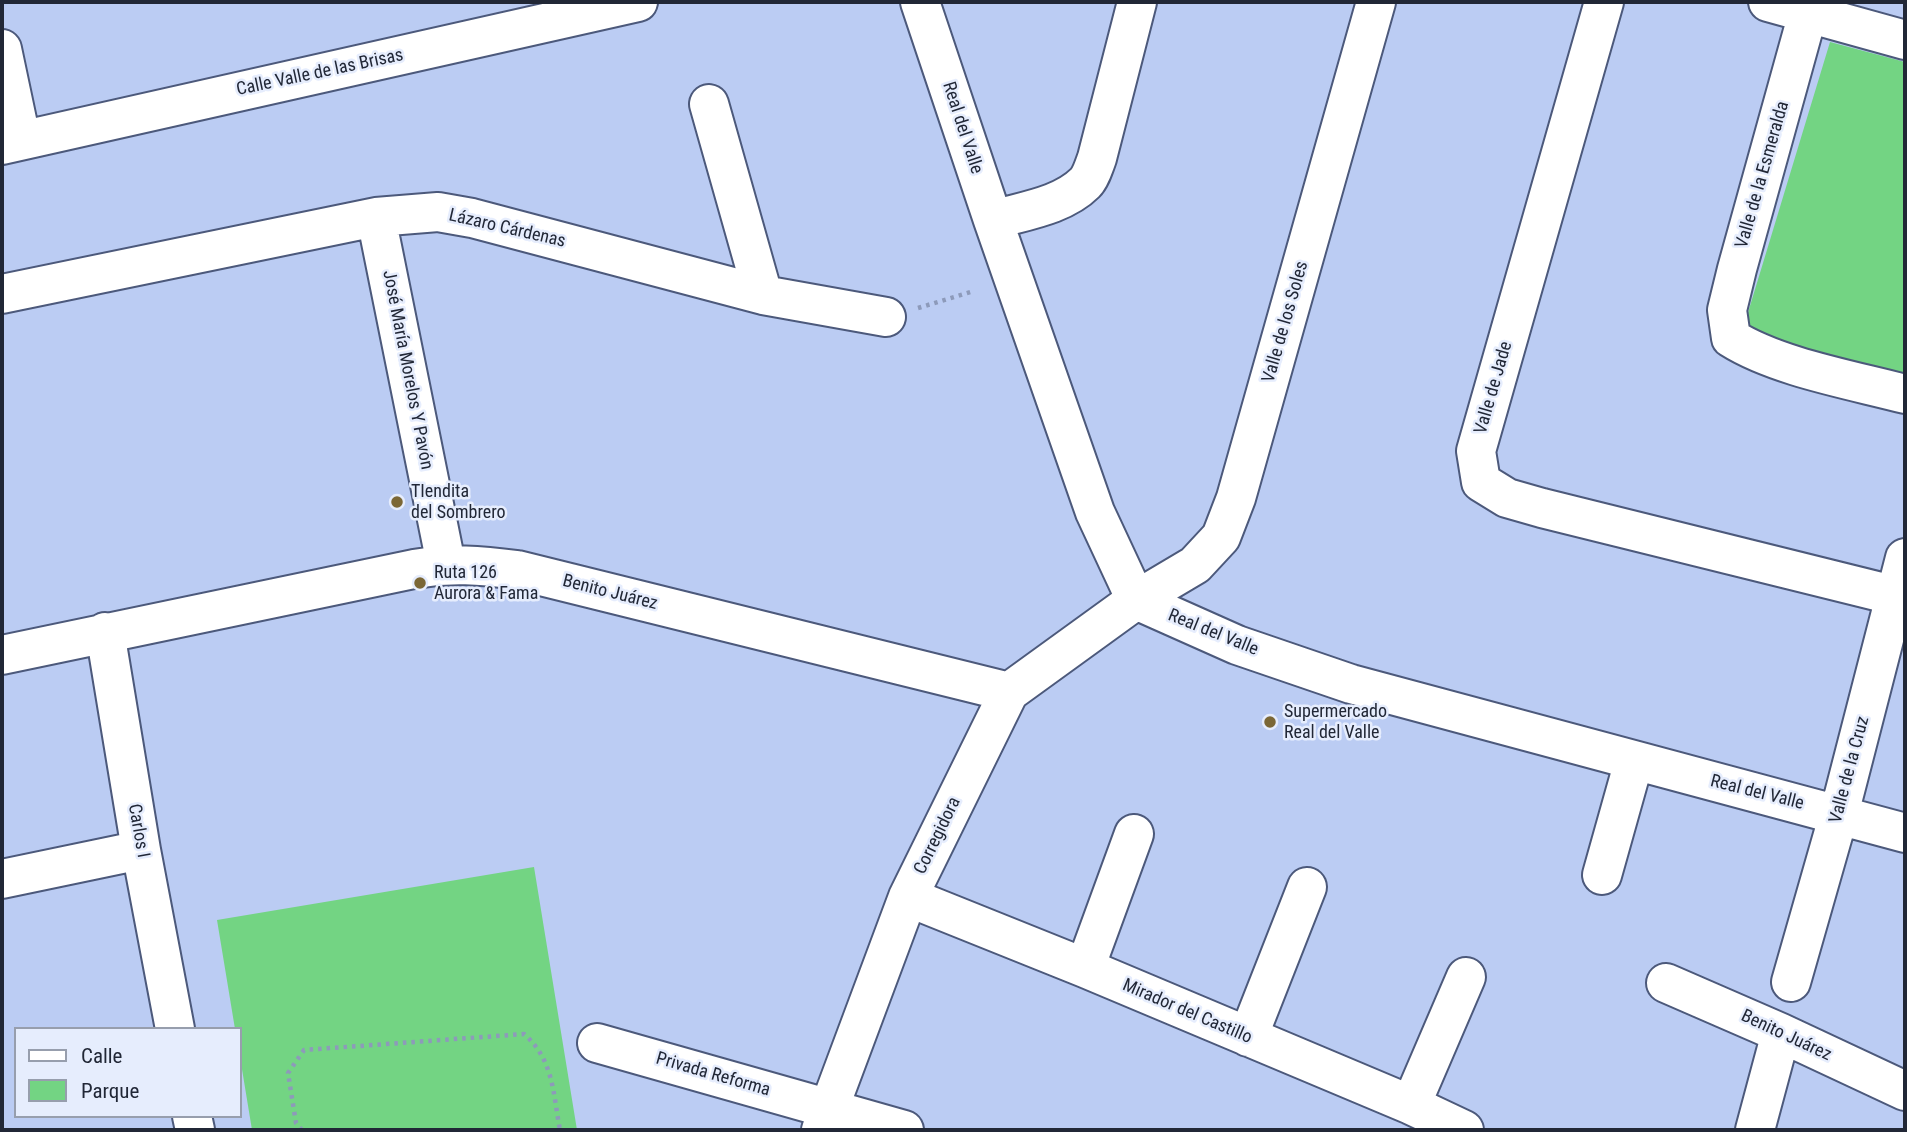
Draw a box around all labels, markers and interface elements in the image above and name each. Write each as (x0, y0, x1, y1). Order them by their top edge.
street label: Calle Valle de las Brisas (235, 45, 405, 101)
street label: Real del Valle (937, 79, 987, 177)
street label: Valle de la Esmeralda (1732, 99, 1794, 251)
street label: Lázaro Cárdenas (446, 205, 568, 253)
street label: Valle de los Soles (1258, 259, 1314, 385)
street label: José María Morelos Y Pavón (377, 269, 437, 471)
street label: Valle de Jade (1470, 339, 1518, 437)
place label: TIendita del Sombrero (411, 481, 506, 524)
marker: TIendita del Sombrero (389, 494, 405, 510)
place label: Ruta 126 Aurora & Fama (434, 562, 538, 604)
street label: Benito Juárez (560, 571, 660, 615)
marker: Ruta 126 Aurora & Fama (412, 575, 428, 591)
street label: Real del Valle (1165, 605, 1261, 661)
place label: Supermercado Real del Valle (1284, 701, 1387, 744)
marker: Supermercado Real del Valle (1262, 714, 1278, 730)
street label: Valle de la Cruz (1825, 714, 1875, 826)
street label: Real del Valle (1708, 771, 1806, 815)
street label: Corregidora (910, 794, 966, 878)
street label: Carlos I (123, 802, 153, 860)
street label: Mirador del Castillo (1119, 975, 1255, 1049)
street label: Benito Juárez (1737, 1006, 1835, 1066)
legend (14, 1027, 242, 1118)
text: Calle (81, 1044, 122, 1068)
street label: Privada Reforma (653, 1048, 773, 1102)
text: Parque (81, 1079, 139, 1103)

